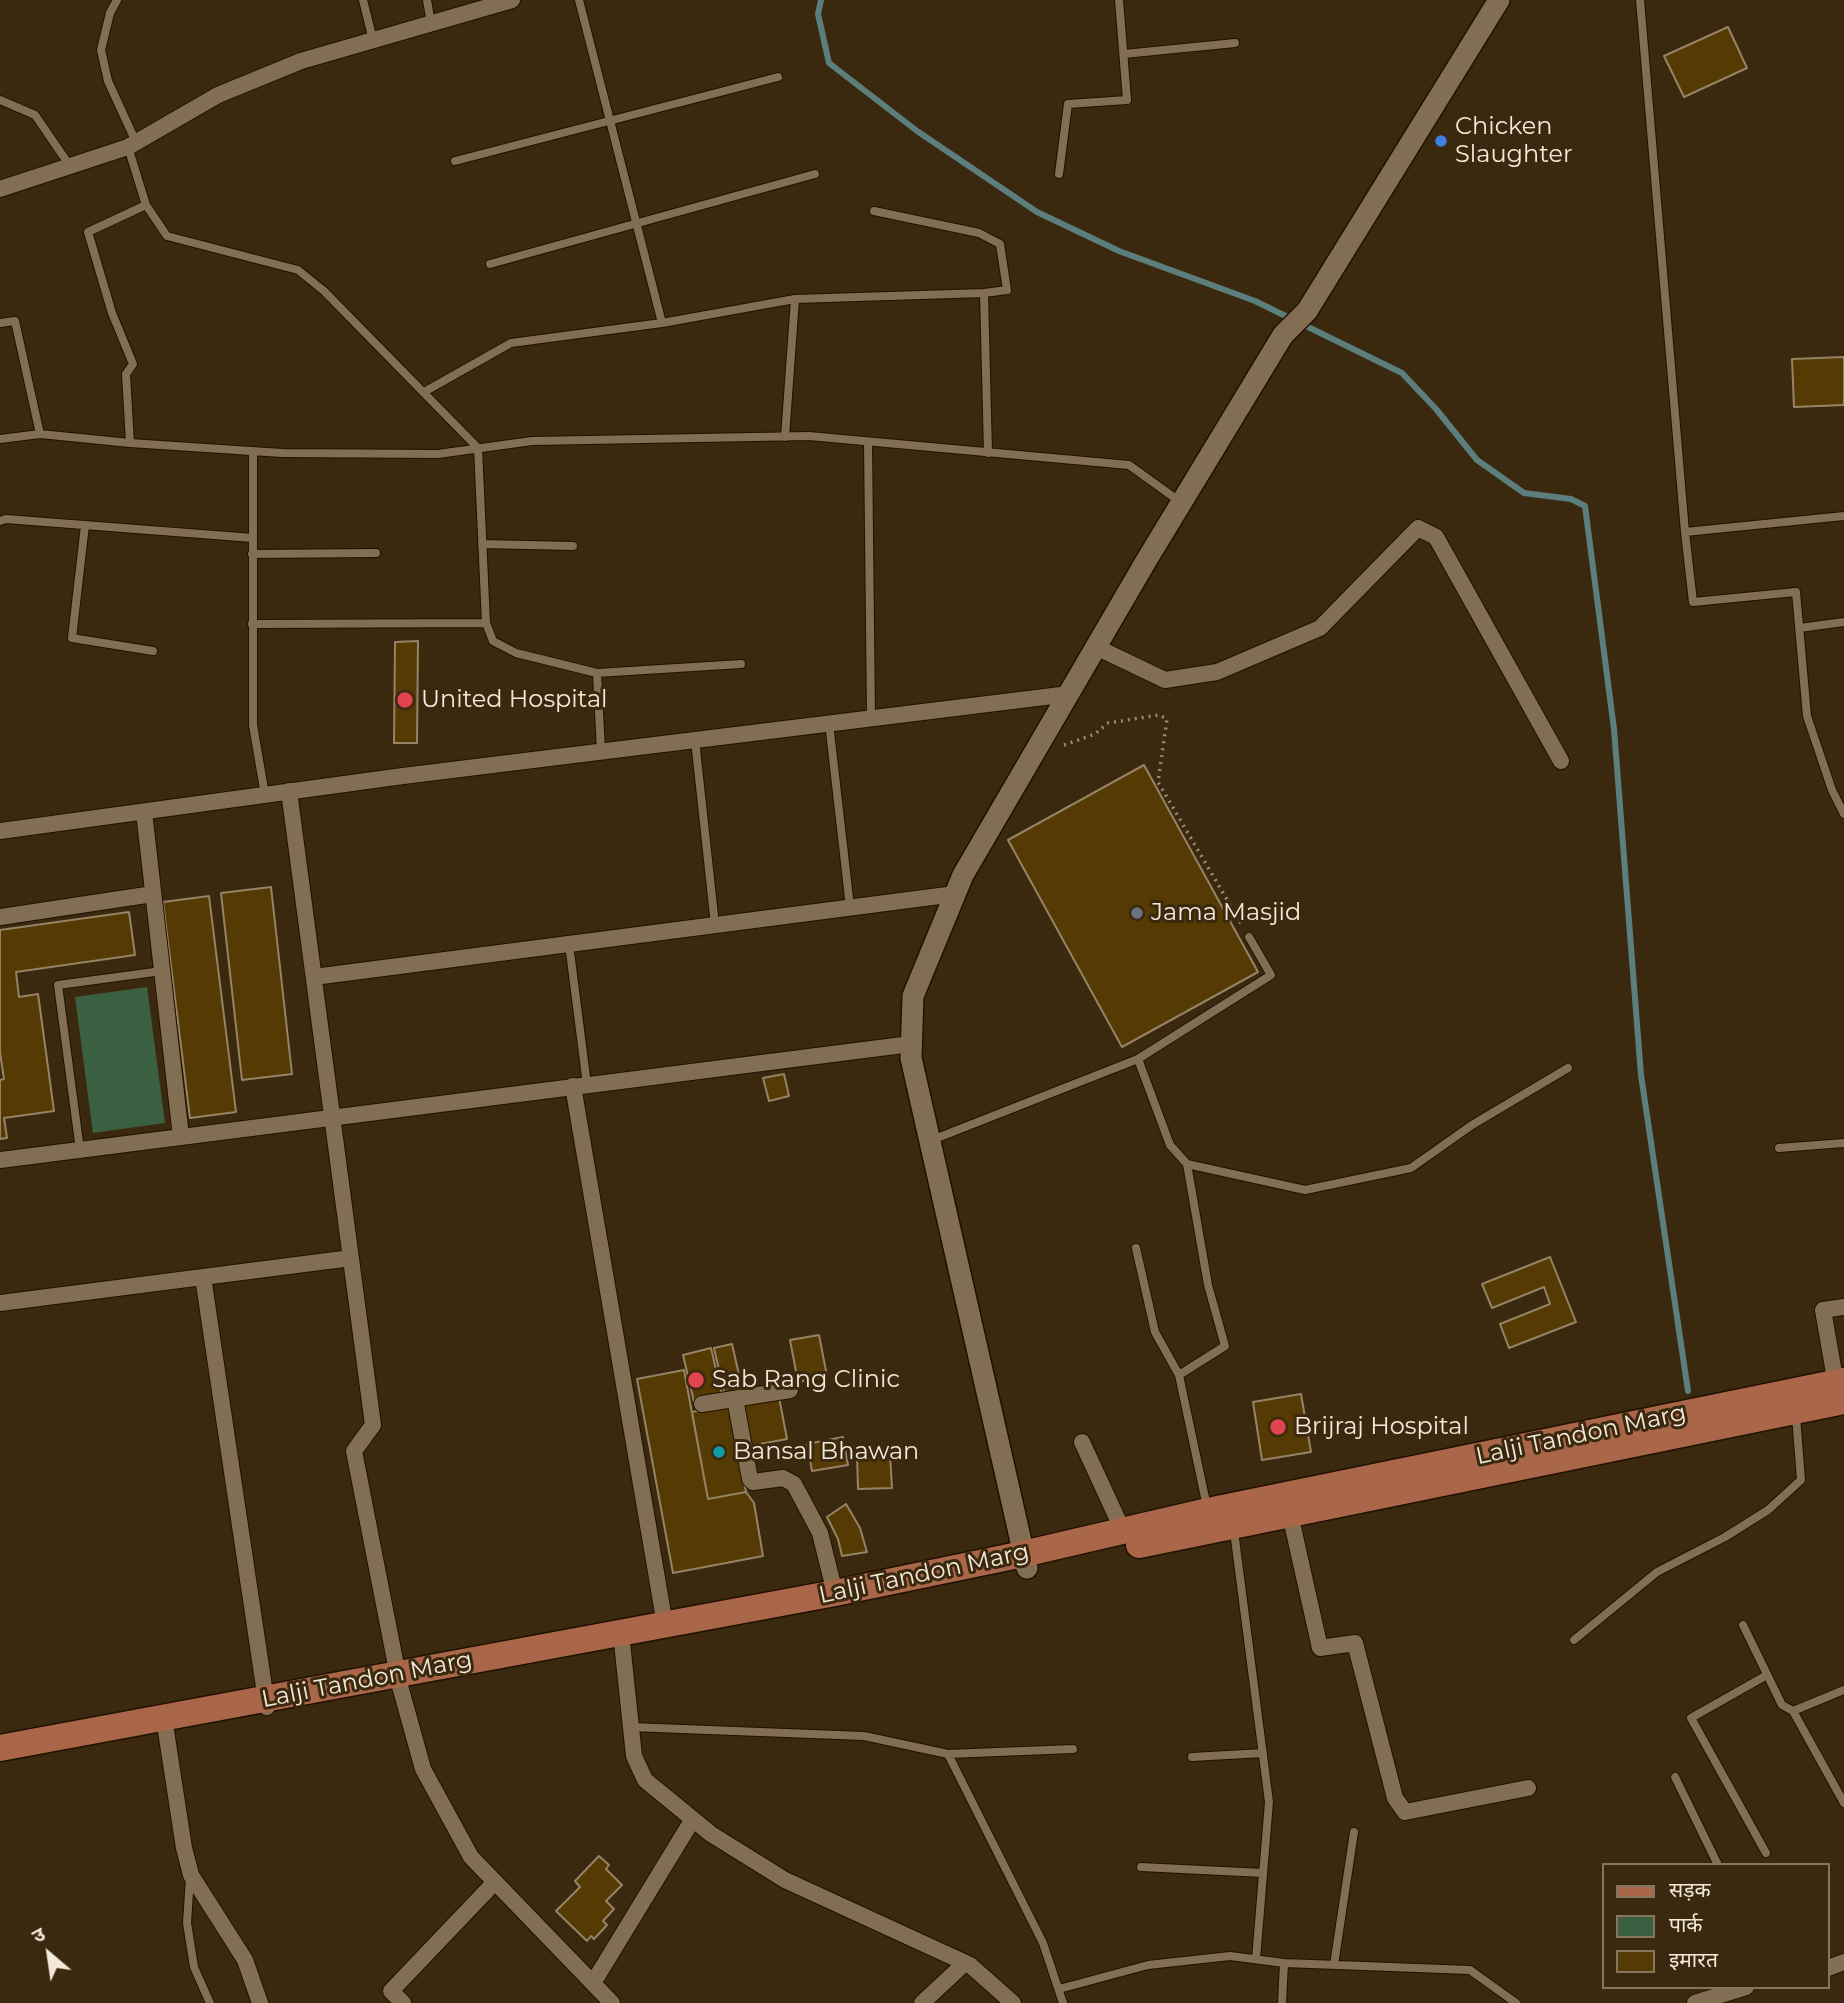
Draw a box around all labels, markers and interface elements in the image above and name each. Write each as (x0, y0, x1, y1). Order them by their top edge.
place label: Chicken Slaughter (1455, 113, 1573, 169)
marker: Chicken Slaughter (1433, 133, 1449, 149)
place label: United Hospital (421, 686, 607, 714)
marker: United Hospital (395, 690, 415, 710)
place label: Jama Masjid (1151, 899, 1301, 927)
marker: Jama Masjid (1129, 905, 1145, 921)
place label: Sab Rang Clinic (712, 1366, 900, 1394)
marker: Sab Rang Clinic (686, 1370, 706, 1390)
street label: Lalji Tandon Marg (1473, 1399, 1689, 1471)
place label: Brijraj Hospital (1294, 1413, 1469, 1441)
marker: Brijraj Hospital (1268, 1417, 1288, 1437)
place label: Bansal Bhawan (733, 1438, 919, 1466)
marker: Bansal Bhawan (711, 1444, 727, 1460)
street label: Lalji Tandon Marg (816, 1538, 1032, 1610)
street label: Lalji Tandon Marg (259, 1645, 475, 1715)
legend (1602, 1863, 1830, 1989)
text: सड़क (1669, 1877, 1711, 1902)
text: पार्क (1669, 1912, 1703, 1937)
north arrow (14, 1919, 84, 1989)
text: उ (28, 1922, 49, 1948)
text: इमारत (1669, 1947, 1718, 1972)

